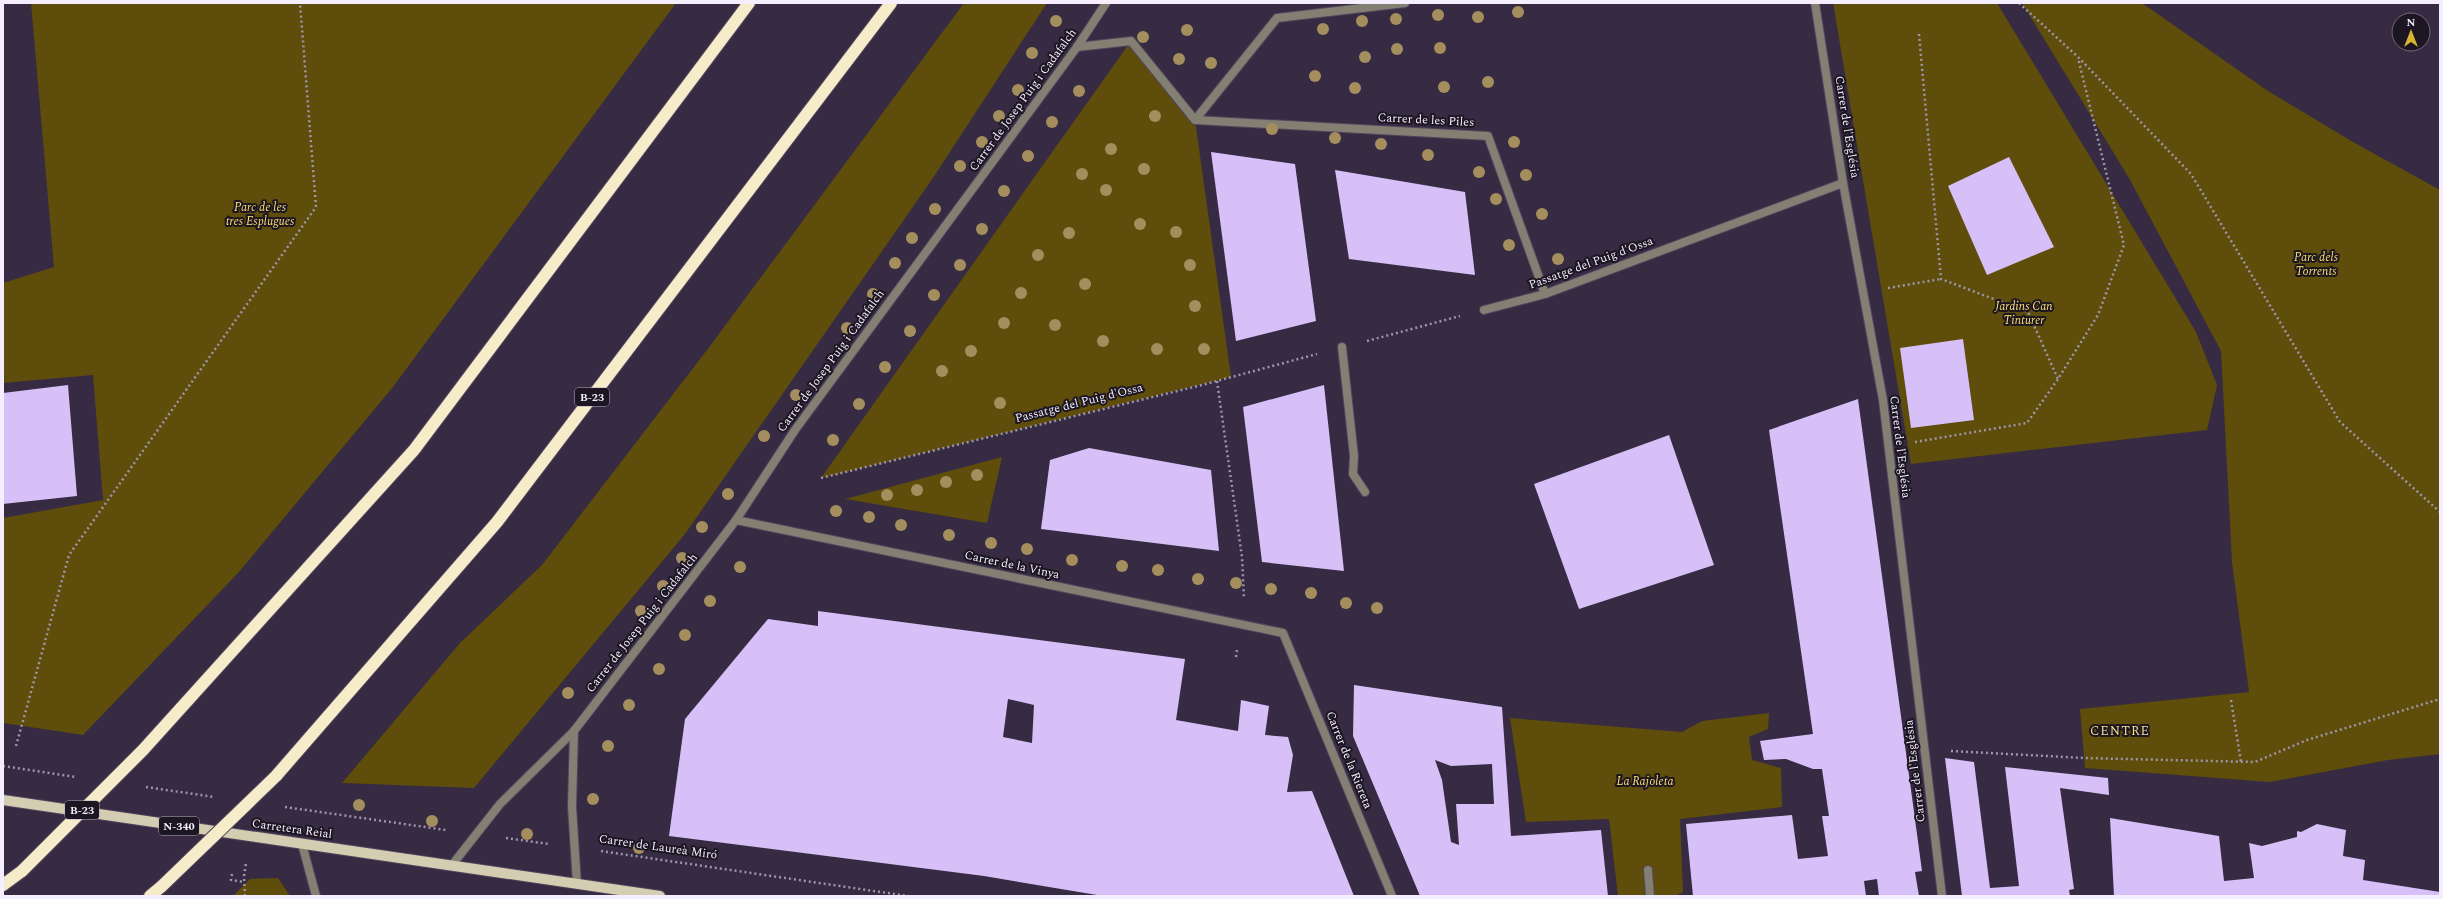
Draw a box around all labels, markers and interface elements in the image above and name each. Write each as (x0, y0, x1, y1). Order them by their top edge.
north arrow (2391, 12, 2431, 52)
text: N (2407, 14, 2416, 31)
street label: Carrer de Josep Puig i Cadafalch (965, 25, 1081, 175)
street label: Carrer de l'Església (1830, 75, 1864, 180)
street label: Carrer de les Piles (1377, 108, 1475, 132)
park label: Parc de les tres Esplugues (226, 198, 295, 231)
street label: Passatge del Puig d'Ossa (1526, 232, 1656, 294)
park label: Parc dels Torrents (2294, 248, 2339, 281)
street label: Carrer de Josep Puig i Cadafalch (773, 286, 889, 436)
park label: Jardins Can Tinturer (1994, 297, 2053, 330)
street label: Passatge del Puig d'Ossa (1013, 378, 1145, 428)
road number: B-23 (575, 388, 609, 406)
street label: Carrer de l'Església (1884, 395, 1916, 499)
street label: Carrer de la Vinya (963, 546, 1061, 584)
street label: Carrer de Josep Puig i Cadafalch (581, 549, 703, 697)
street label: Carrer de la Riereta (1321, 708, 1377, 812)
street label: Carrer de l'Església (1899, 719, 1931, 823)
district label: CENTRE (2090, 721, 2150, 741)
park label: La Rajoleta (1616, 772, 1674, 791)
road number: B-23 (65, 801, 99, 819)
street label: Carretera Reial (251, 814, 333, 844)
road number: N-340 (159, 817, 199, 835)
street label: Carrer de Laureà Miró (598, 829, 718, 865)

